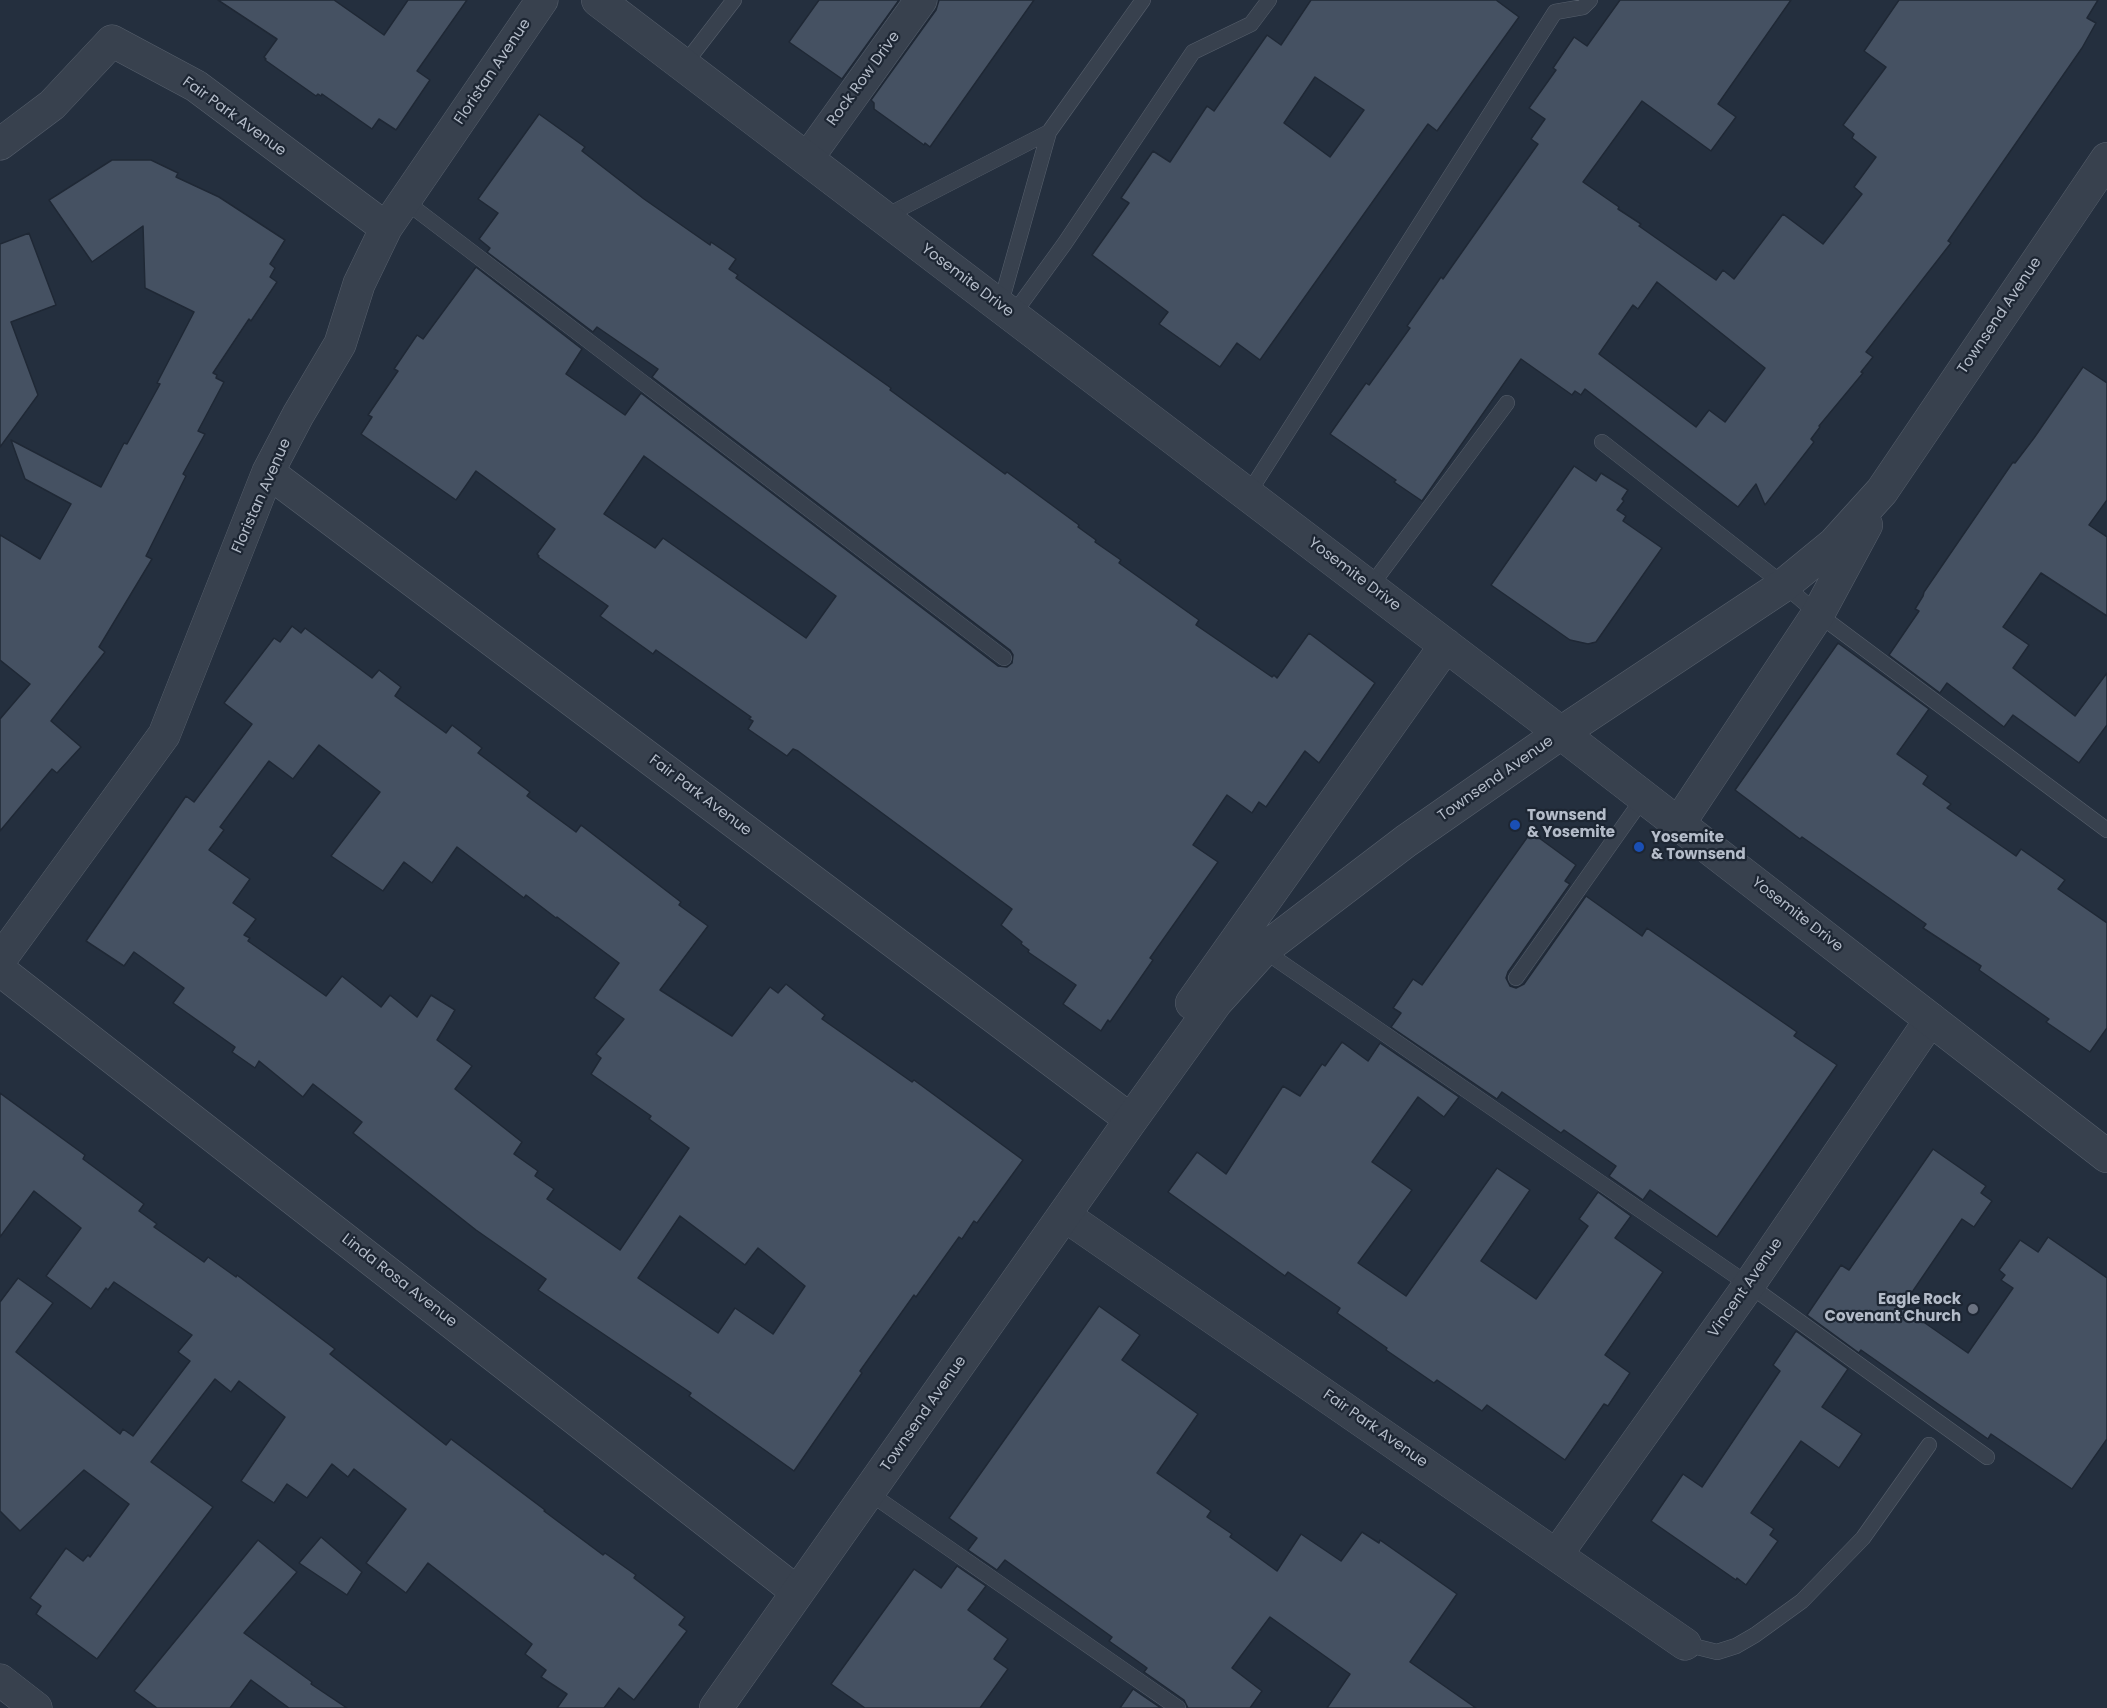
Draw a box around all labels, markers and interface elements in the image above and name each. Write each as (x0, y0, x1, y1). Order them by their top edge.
street label: Floristan Avenue (451, 16, 535, 128)
street label: Rock Row Drive (824, 28, 904, 130)
street label: Fair Park Avenue (179, 73, 289, 161)
street label: Yosemite Drive (917, 240, 1017, 322)
street label: Townsend Avenue (1954, 254, 2046, 378)
street label: Floristan Avenue (229, 436, 295, 556)
street label: Yosemite Drive (1304, 534, 1404, 616)
street label: Townsend Avenue (1435, 732, 1557, 826)
street label: Fair Park Avenue (645, 752, 755, 840)
place label: Townsend & Yosemite (1527, 807, 1615, 842)
marker: Townsend & Yosemite (1508, 818, 1522, 832)
place label: Yosemite & Townsend (1651, 829, 1746, 864)
marker: Yosemite & Townsend (1632, 840, 1646, 854)
street label: Yosemite Drive (1748, 874, 1846, 956)
street label: Linda Rosa Avenue (338, 1230, 460, 1332)
street label: Vincent Avenue (1705, 1235, 1787, 1341)
place label: Eagle Rock Covenant Church (1824, 1291, 1961, 1326)
marker: Eagle Rock Covenant Church (1966, 1302, 1980, 1316)
street label: Townsend Avenue (877, 1353, 971, 1475)
street label: Fair Park Avenue (1319, 1386, 1431, 1472)

